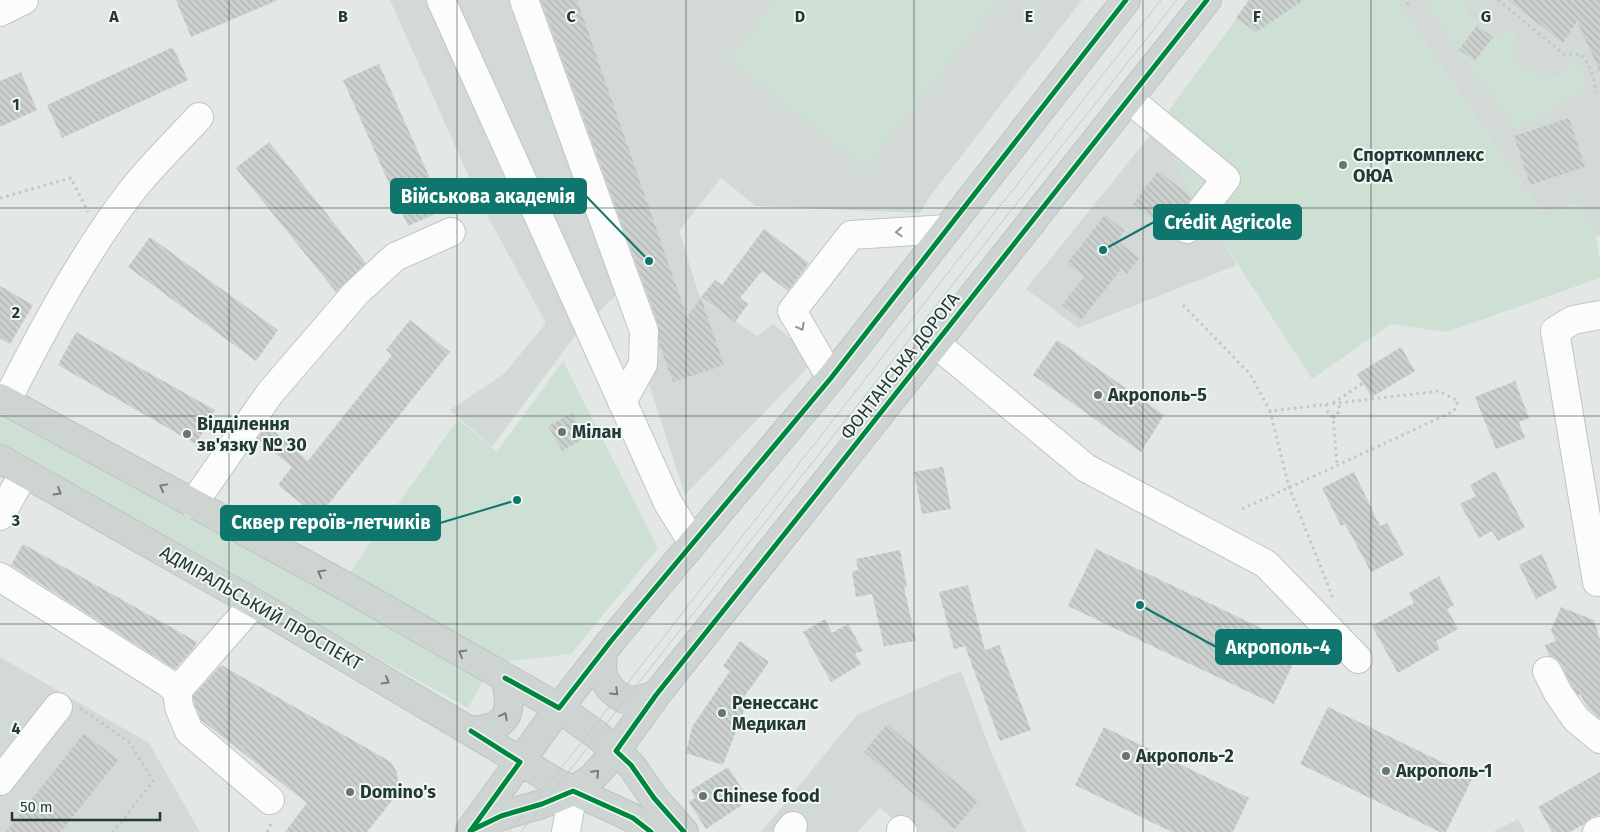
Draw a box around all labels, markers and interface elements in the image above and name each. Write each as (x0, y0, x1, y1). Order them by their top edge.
text: A (108, 7, 119, 26)
text: B (338, 7, 348, 26)
text: C (566, 7, 576, 26)
text: D (795, 7, 805, 26)
text: E (1025, 7, 1033, 26)
text: F (1253, 7, 1261, 26)
text: G (1481, 7, 1491, 26)
text: 1 (12, 95, 20, 114)
place label: Спорткомплекс ОЮА (1353, 144, 1484, 187)
marker: Спорткомплекс ОЮА (1337, 159, 1349, 171)
callout: Військова академія (391, 179, 586, 213)
text: Військова академія (401, 185, 575, 208)
callout: Crédit Agricole (1154, 205, 1301, 239)
text: Crédit Agricole (1164, 211, 1292, 234)
one-way arrow (894, 226, 902, 237)
street label: ФОНТАНСЬКА ДОРОГА (836, 288, 965, 444)
text: 2 (12, 303, 20, 322)
one-way arrow (795, 322, 805, 331)
place label: Акрополь-5 (1107, 384, 1207, 406)
marker: Акрополь-5 (1092, 389, 1104, 401)
place label: Відділення зв'язку № 30 (197, 413, 307, 456)
place label: Мілан (572, 421, 622, 443)
marker: Мілан (556, 426, 568, 438)
marker: Відділення зв'язку № 30 (181, 428, 193, 440)
one-way arrow (159, 483, 168, 493)
one-way arrow (52, 485, 61, 495)
callout: Сквер героїв-летчиків (221, 506, 440, 540)
text: 3 (11, 511, 20, 530)
text: Сквер героїв-летчиків (231, 511, 431, 534)
street label: АДМІРАЛЬСЬКИЙ ПРОСПЕКТ (156, 541, 367, 675)
one-way arrow (317, 569, 326, 579)
callout: Акрополь-4 (1216, 630, 1341, 664)
text: Акрополь-4 (1225, 636, 1331, 659)
one-way arrow (459, 650, 468, 660)
one-way arrow (381, 675, 390, 685)
one-way arrow (609, 686, 618, 695)
place label: Ренессанс Медикал (732, 692, 819, 735)
marker: Ренессанс Медикал (716, 707, 728, 719)
one-way arrow (498, 712, 508, 721)
text: 4 (11, 719, 21, 738)
place label: Акрополь-2 (1135, 745, 1234, 767)
marker: Акрополь-2 (1120, 750, 1132, 762)
place label: Акрополь-1 (1395, 760, 1492, 782)
marker: Акрополь-1 (1380, 765, 1392, 777)
one-way arrow (590, 770, 599, 779)
place label: Domino's (360, 781, 436, 803)
place label: Chinese food (713, 785, 820, 807)
marker: Domino's (344, 786, 356, 798)
scale bar (12, 790, 160, 822)
marker: Chinese food (697, 790, 709, 802)
text: 50 m (20, 798, 53, 816)

